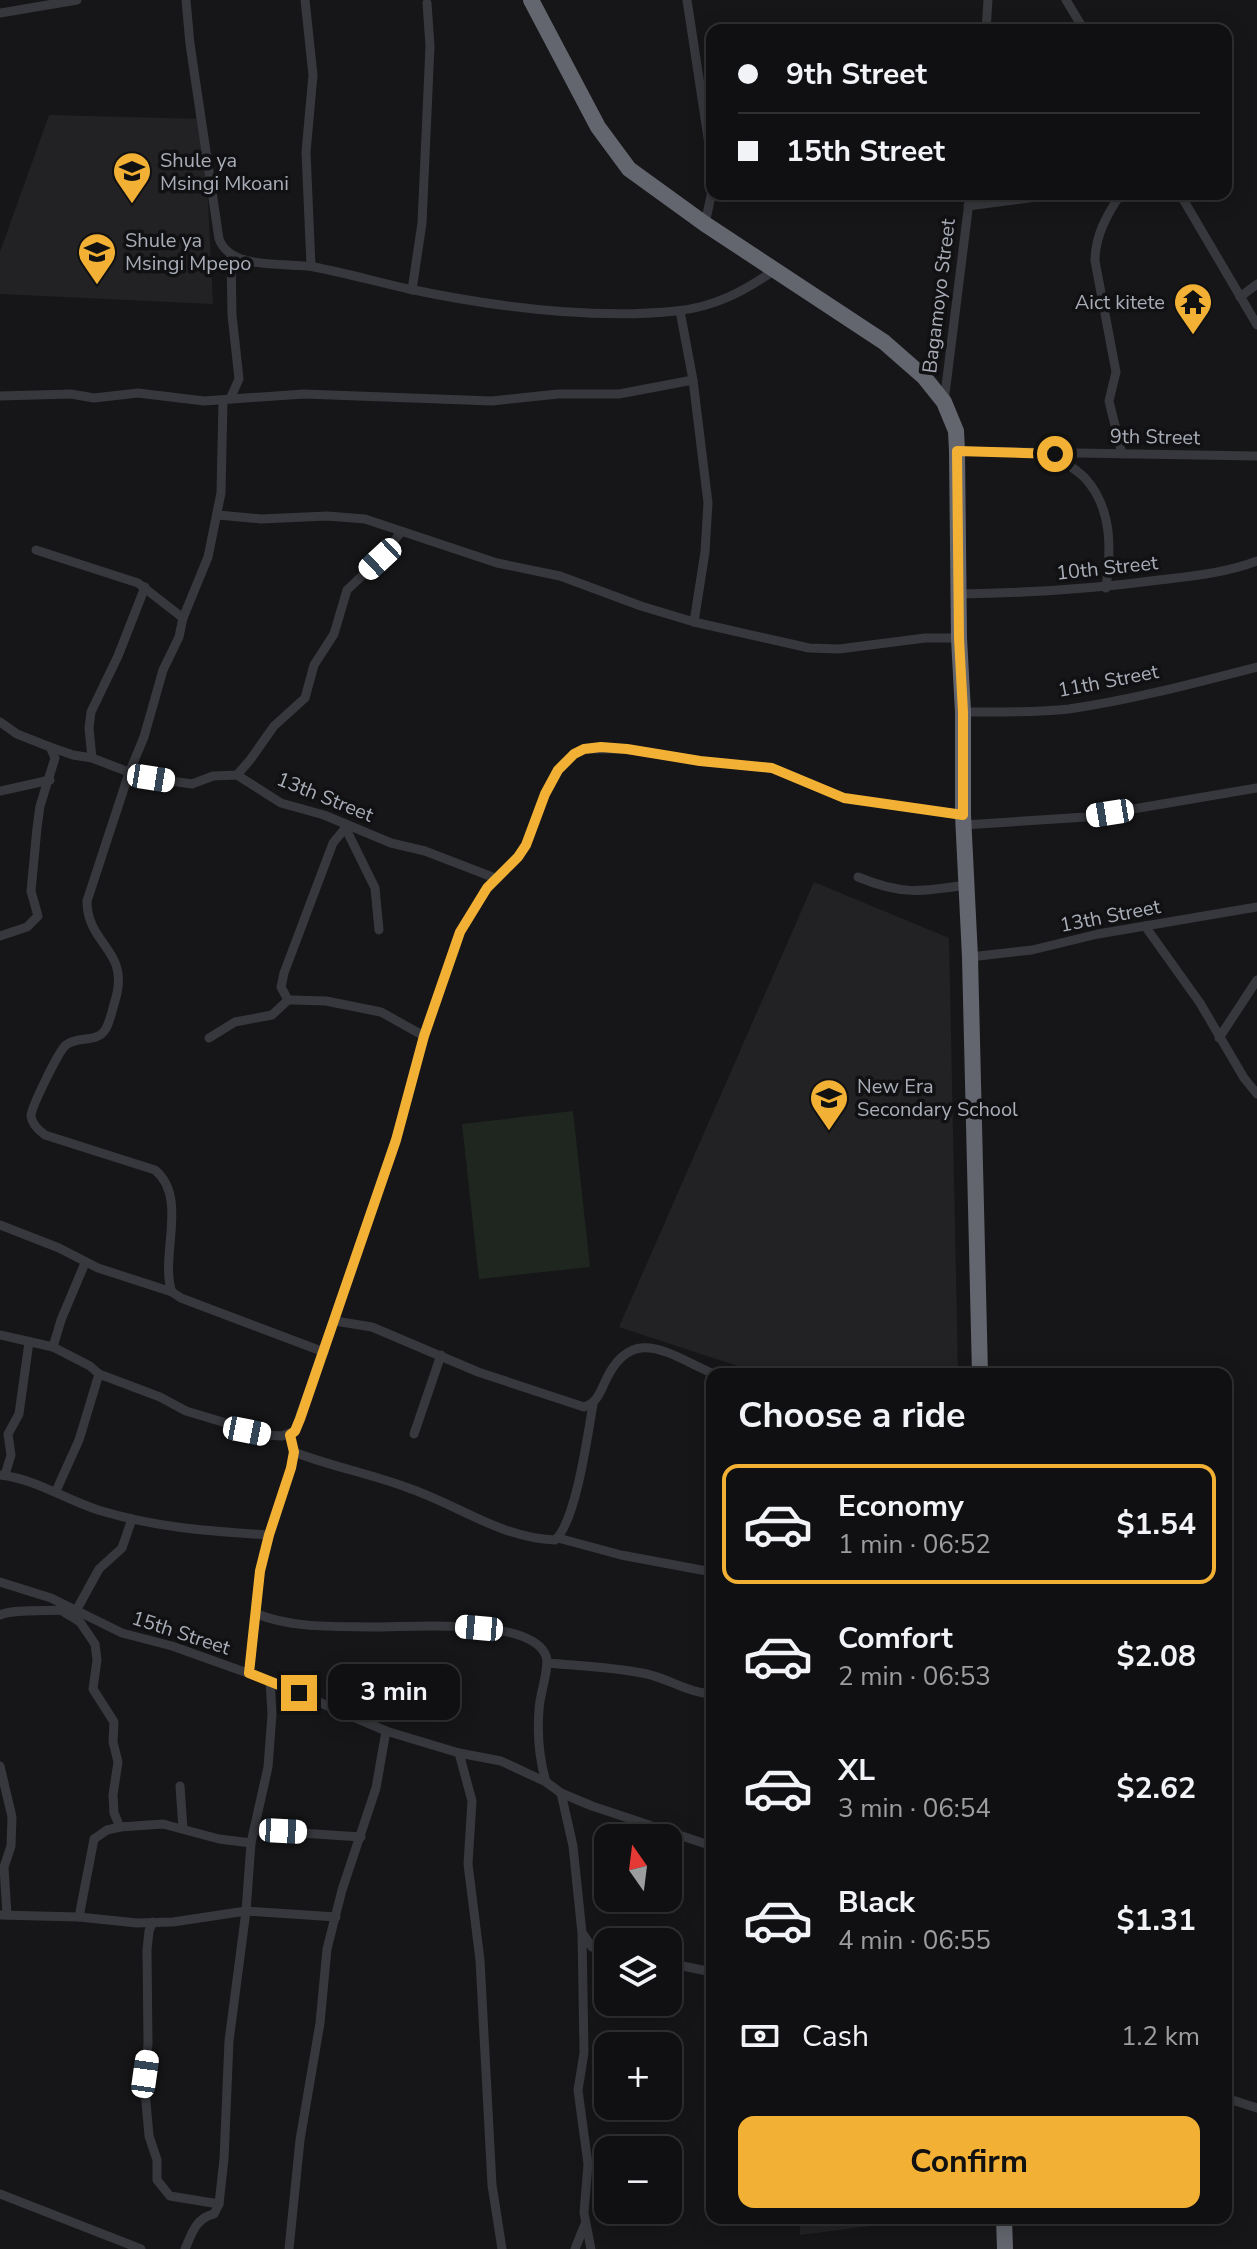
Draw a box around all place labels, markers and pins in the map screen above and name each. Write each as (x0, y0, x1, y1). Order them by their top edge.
place label: Shule ya Msingi Mkoani (160, 147, 289, 197)
school or university icon: Shule ya Msingi Mkoani (111, 150, 153, 205)
place label: Shule ya Msingi Mpepo (125, 227, 251, 277)
school or university icon: Shule ya Msingi Mpepo (76, 231, 118, 286)
temple icon: Aict kitete (1172, 281, 1214, 336)
place label: Aict kitete (1075, 289, 1165, 316)
place label: New Era Secondary School (857, 1073, 1018, 1123)
school or university icon: New Era Secondary School (808, 1077, 850, 1132)

